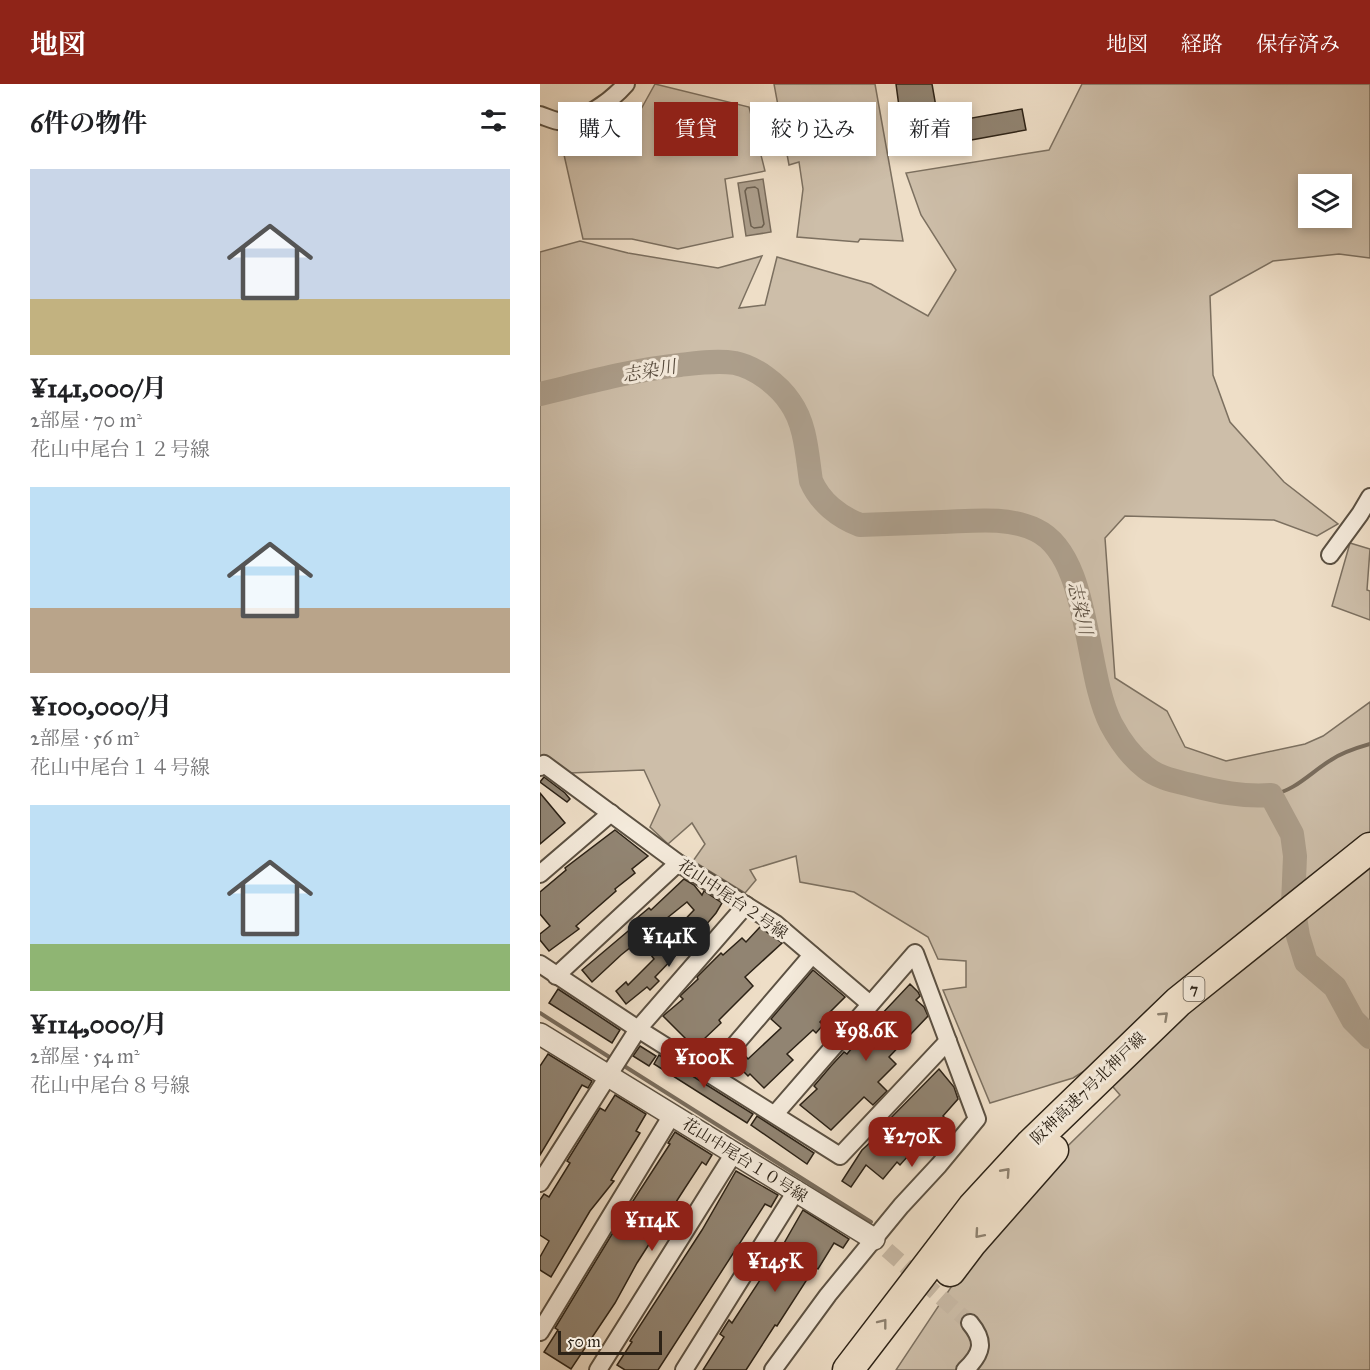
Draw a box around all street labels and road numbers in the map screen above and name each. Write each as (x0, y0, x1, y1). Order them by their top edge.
street label: 花山中尾台２号線 (675, 855, 791, 943)
road number: 7 (1184, 977, 1204, 1001)
street label: 阪神高速7号北神戸線 (1027, 1028, 1149, 1148)
street label: 花山中尾台１０号線 (679, 1114, 811, 1206)

